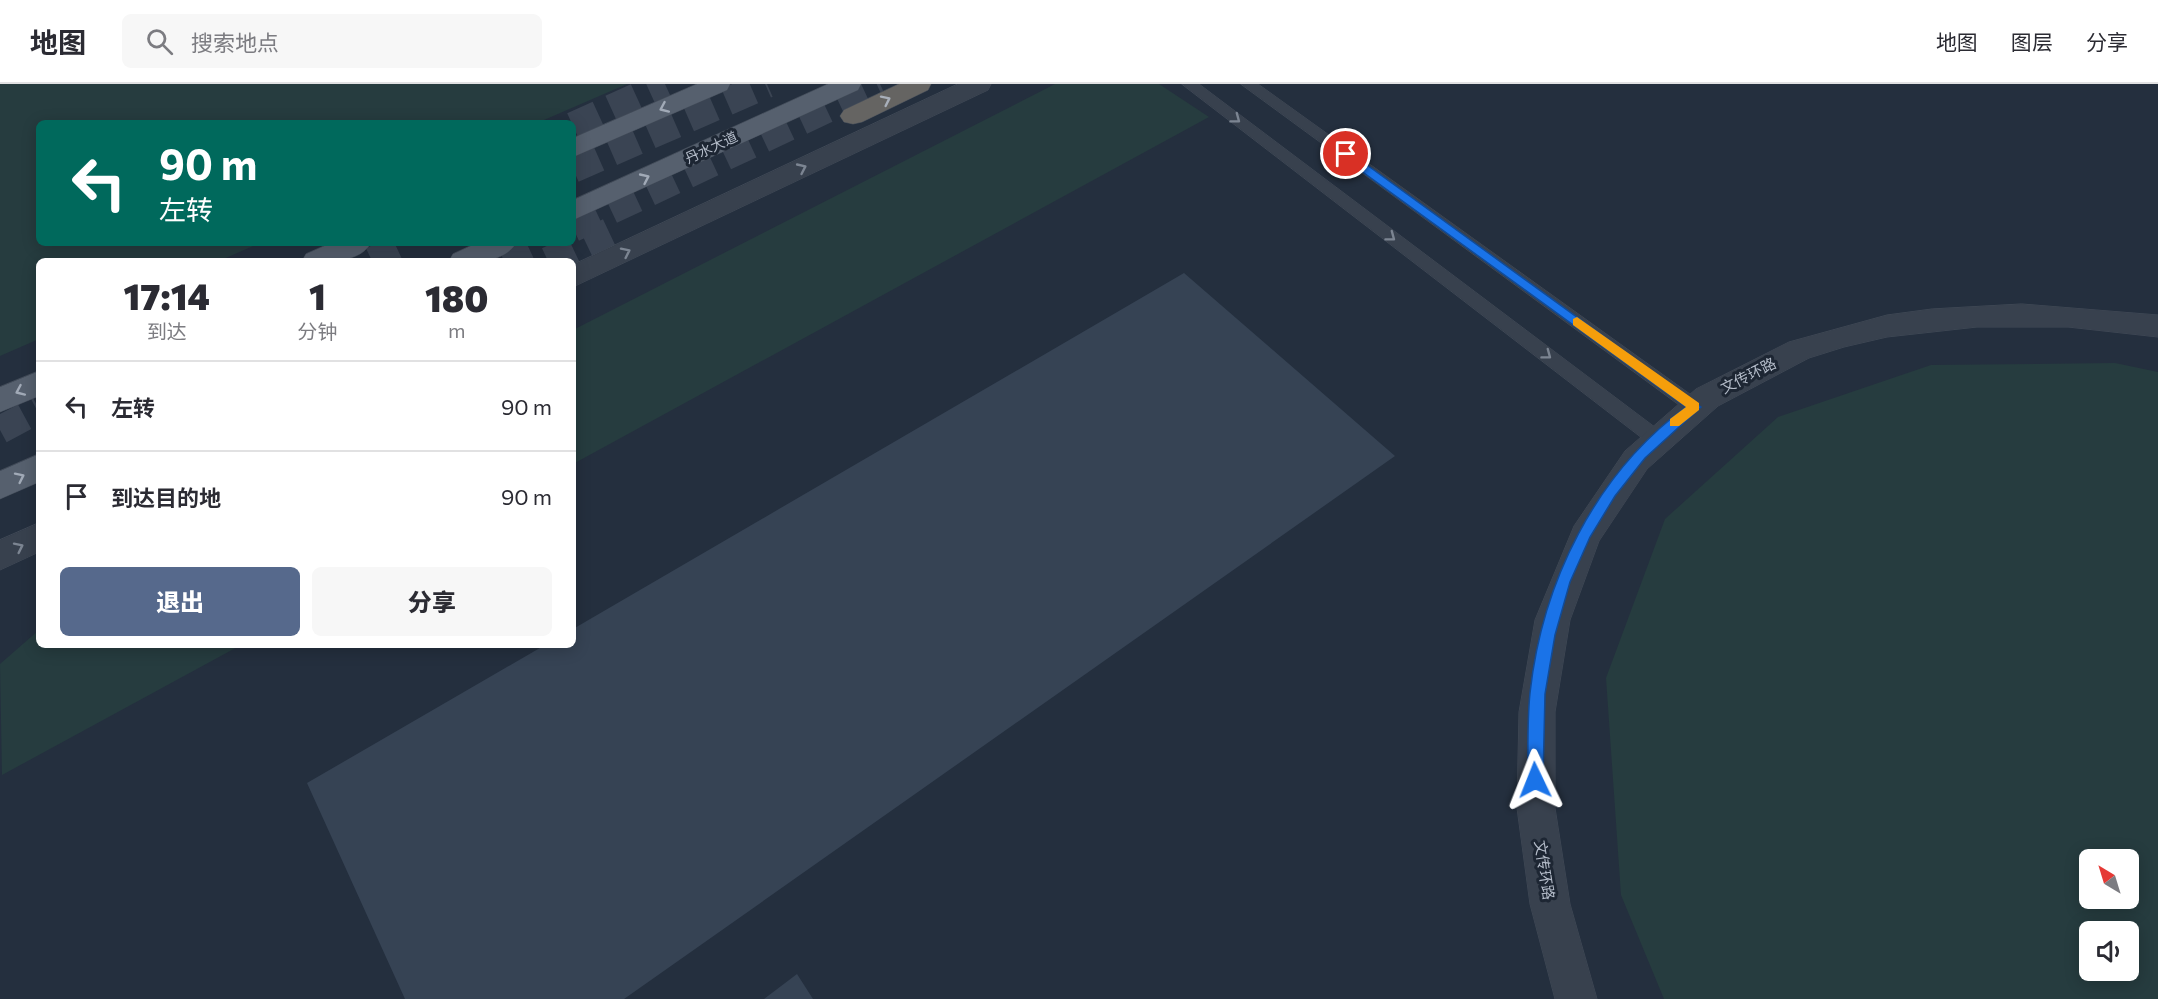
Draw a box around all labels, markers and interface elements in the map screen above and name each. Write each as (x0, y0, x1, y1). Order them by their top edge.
search box (122, 14, 542, 68)
text: 地图 (30, 25, 86, 59)
icon: search (143, 25, 176, 58)
text: 搜索地点 (191, 29, 279, 56)
text: 地图 (1936, 29, 1978, 54)
text: 图层 (2011, 29, 2053, 54)
text: 分享 (2086, 29, 2128, 54)
one-way arrow (880, 95, 891, 107)
one-way arrow (660, 100, 671, 112)
one-way arrow (1229, 112, 1240, 123)
street label: 丹水大道 (682, 127, 740, 167)
pin (1320, 128, 1371, 179)
text: 90 m (159, 137, 258, 189)
icon: arrive (1329, 137, 1362, 170)
icon: left (60, 144, 138, 222)
one-way arrow (795, 163, 806, 175)
one-way arrow (639, 173, 650, 185)
text: 左转 (159, 193, 213, 226)
one-way arrow (1385, 230, 1396, 241)
one-way arrow (619, 247, 630, 259)
text: 17:14 (124, 273, 210, 317)
text: 1 (309, 273, 326, 317)
text: 180 (425, 275, 488, 319)
text: m (448, 318, 465, 342)
text: 到达 (147, 319, 187, 343)
text: 分钟 (297, 319, 337, 343)
one-way arrow (1540, 348, 1551, 359)
street label: 文传环路 (1717, 353, 1779, 397)
one-way arrow (15, 384, 26, 396)
icon: left (60, 390, 93, 423)
text: 90 m (501, 393, 552, 420)
text: 左转 (111, 394, 155, 421)
one-way arrow (13, 472, 24, 484)
icon: arrive (60, 480, 93, 513)
text: 90 m (501, 483, 552, 510)
text: 到达目的地 (111, 484, 221, 511)
one-way arrow (13, 542, 24, 554)
button: 退出 (60, 567, 300, 636)
button: 分享 (312, 567, 552, 636)
position arrow (1503, 748, 1567, 812)
street label: 文传环路 (1531, 839, 1559, 901)
north arrow (2079, 849, 2139, 909)
map controls (2079, 849, 2139, 981)
button: sound (2079, 921, 2139, 981)

